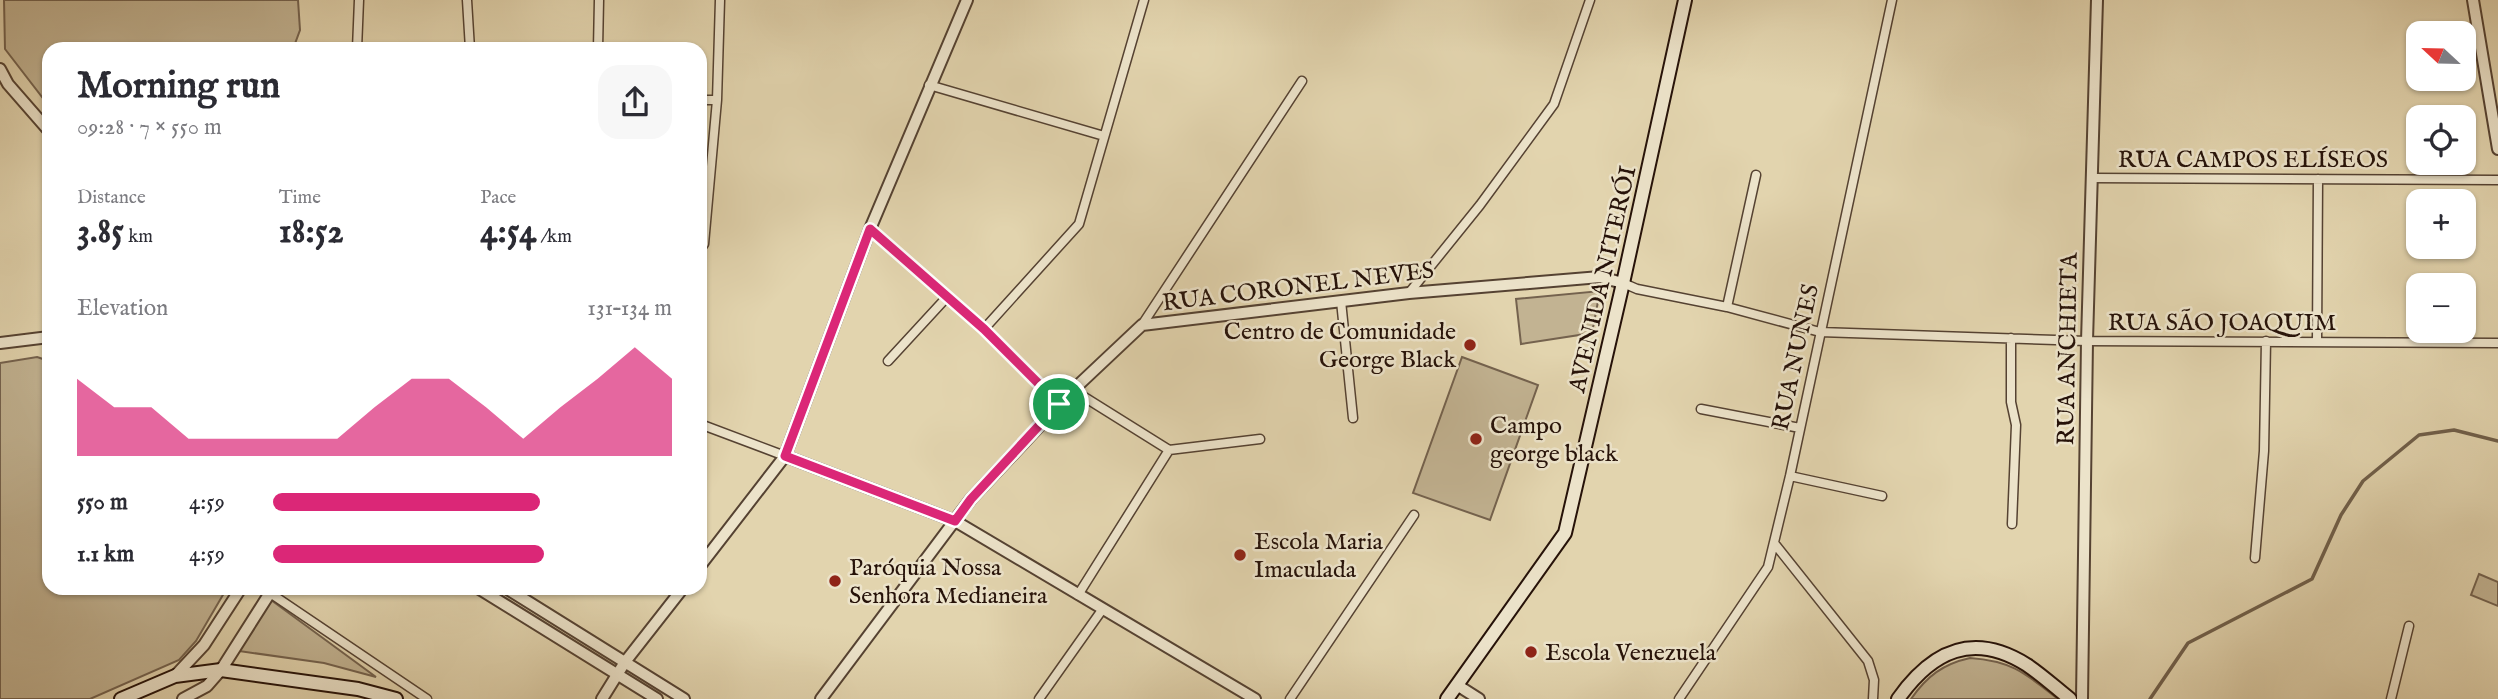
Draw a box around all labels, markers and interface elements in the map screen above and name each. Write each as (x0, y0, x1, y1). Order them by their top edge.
north arrow (2406, 21, 2476, 91)
map controls (2406, 21, 2476, 343)
text: Morning run (77, 63, 280, 111)
button: share (598, 65, 672, 139)
button: locate (2406, 105, 2476, 175)
text: 09:28 · 7 × 550 m (77, 113, 222, 142)
street label: RUA CAMPOS ELÍSEOS (2118, 145, 2388, 176)
street label: AVENIDA NITERÓI (1562, 163, 1645, 397)
text: Distance (77, 186, 146, 210)
text: Time (279, 186, 321, 210)
text: Pace (480, 186, 516, 210)
button: + (2406, 189, 2476, 259)
text: 3.85 (77, 210, 124, 255)
text: 18:52 (279, 210, 344, 255)
text: 4:54 (480, 210, 536, 255)
text: km (124, 225, 153, 249)
text: /km (536, 225, 572, 249)
street label: RUA ANCHIETA (2051, 252, 2086, 446)
street label: RUA CORONEL NEVES (1160, 255, 1436, 320)
button: − (2406, 273, 2476, 343)
street label: RUA NUNES (1766, 281, 1827, 433)
text: Elevation (77, 294, 168, 323)
text: 131–134 m (587, 294, 672, 323)
street label: RUA SÃO JOAQUIM (2108, 308, 2336, 339)
place label: Centro de Comunidade George Black (1224, 317, 1456, 376)
marker: Centro de Comunidade George Black (1462, 337, 1478, 353)
pin (1029, 374, 1089, 434)
icon: arrive (1040, 385, 1078, 423)
place label: Campo george black (1490, 411, 1618, 470)
marker: Campo george black (1468, 431, 1484, 447)
text: 550 m (77, 488, 128, 517)
text: 4:59 (189, 488, 225, 517)
place label: Escola Maria Imaculada (1254, 527, 1384, 586)
text: 1.1 km (77, 540, 134, 569)
text: 4:59 (189, 540, 225, 569)
marker: Escola Maria Imaculada (1232, 547, 1248, 563)
place label: Paróquia Nossa Senhora Medianeira (849, 553, 1048, 612)
marker: Paróquia Nossa Senhora Medianeira (827, 573, 843, 589)
place label: Escola Venezuela (1545, 638, 1717, 669)
marker: Escola Venezuela (1523, 644, 1539, 660)

